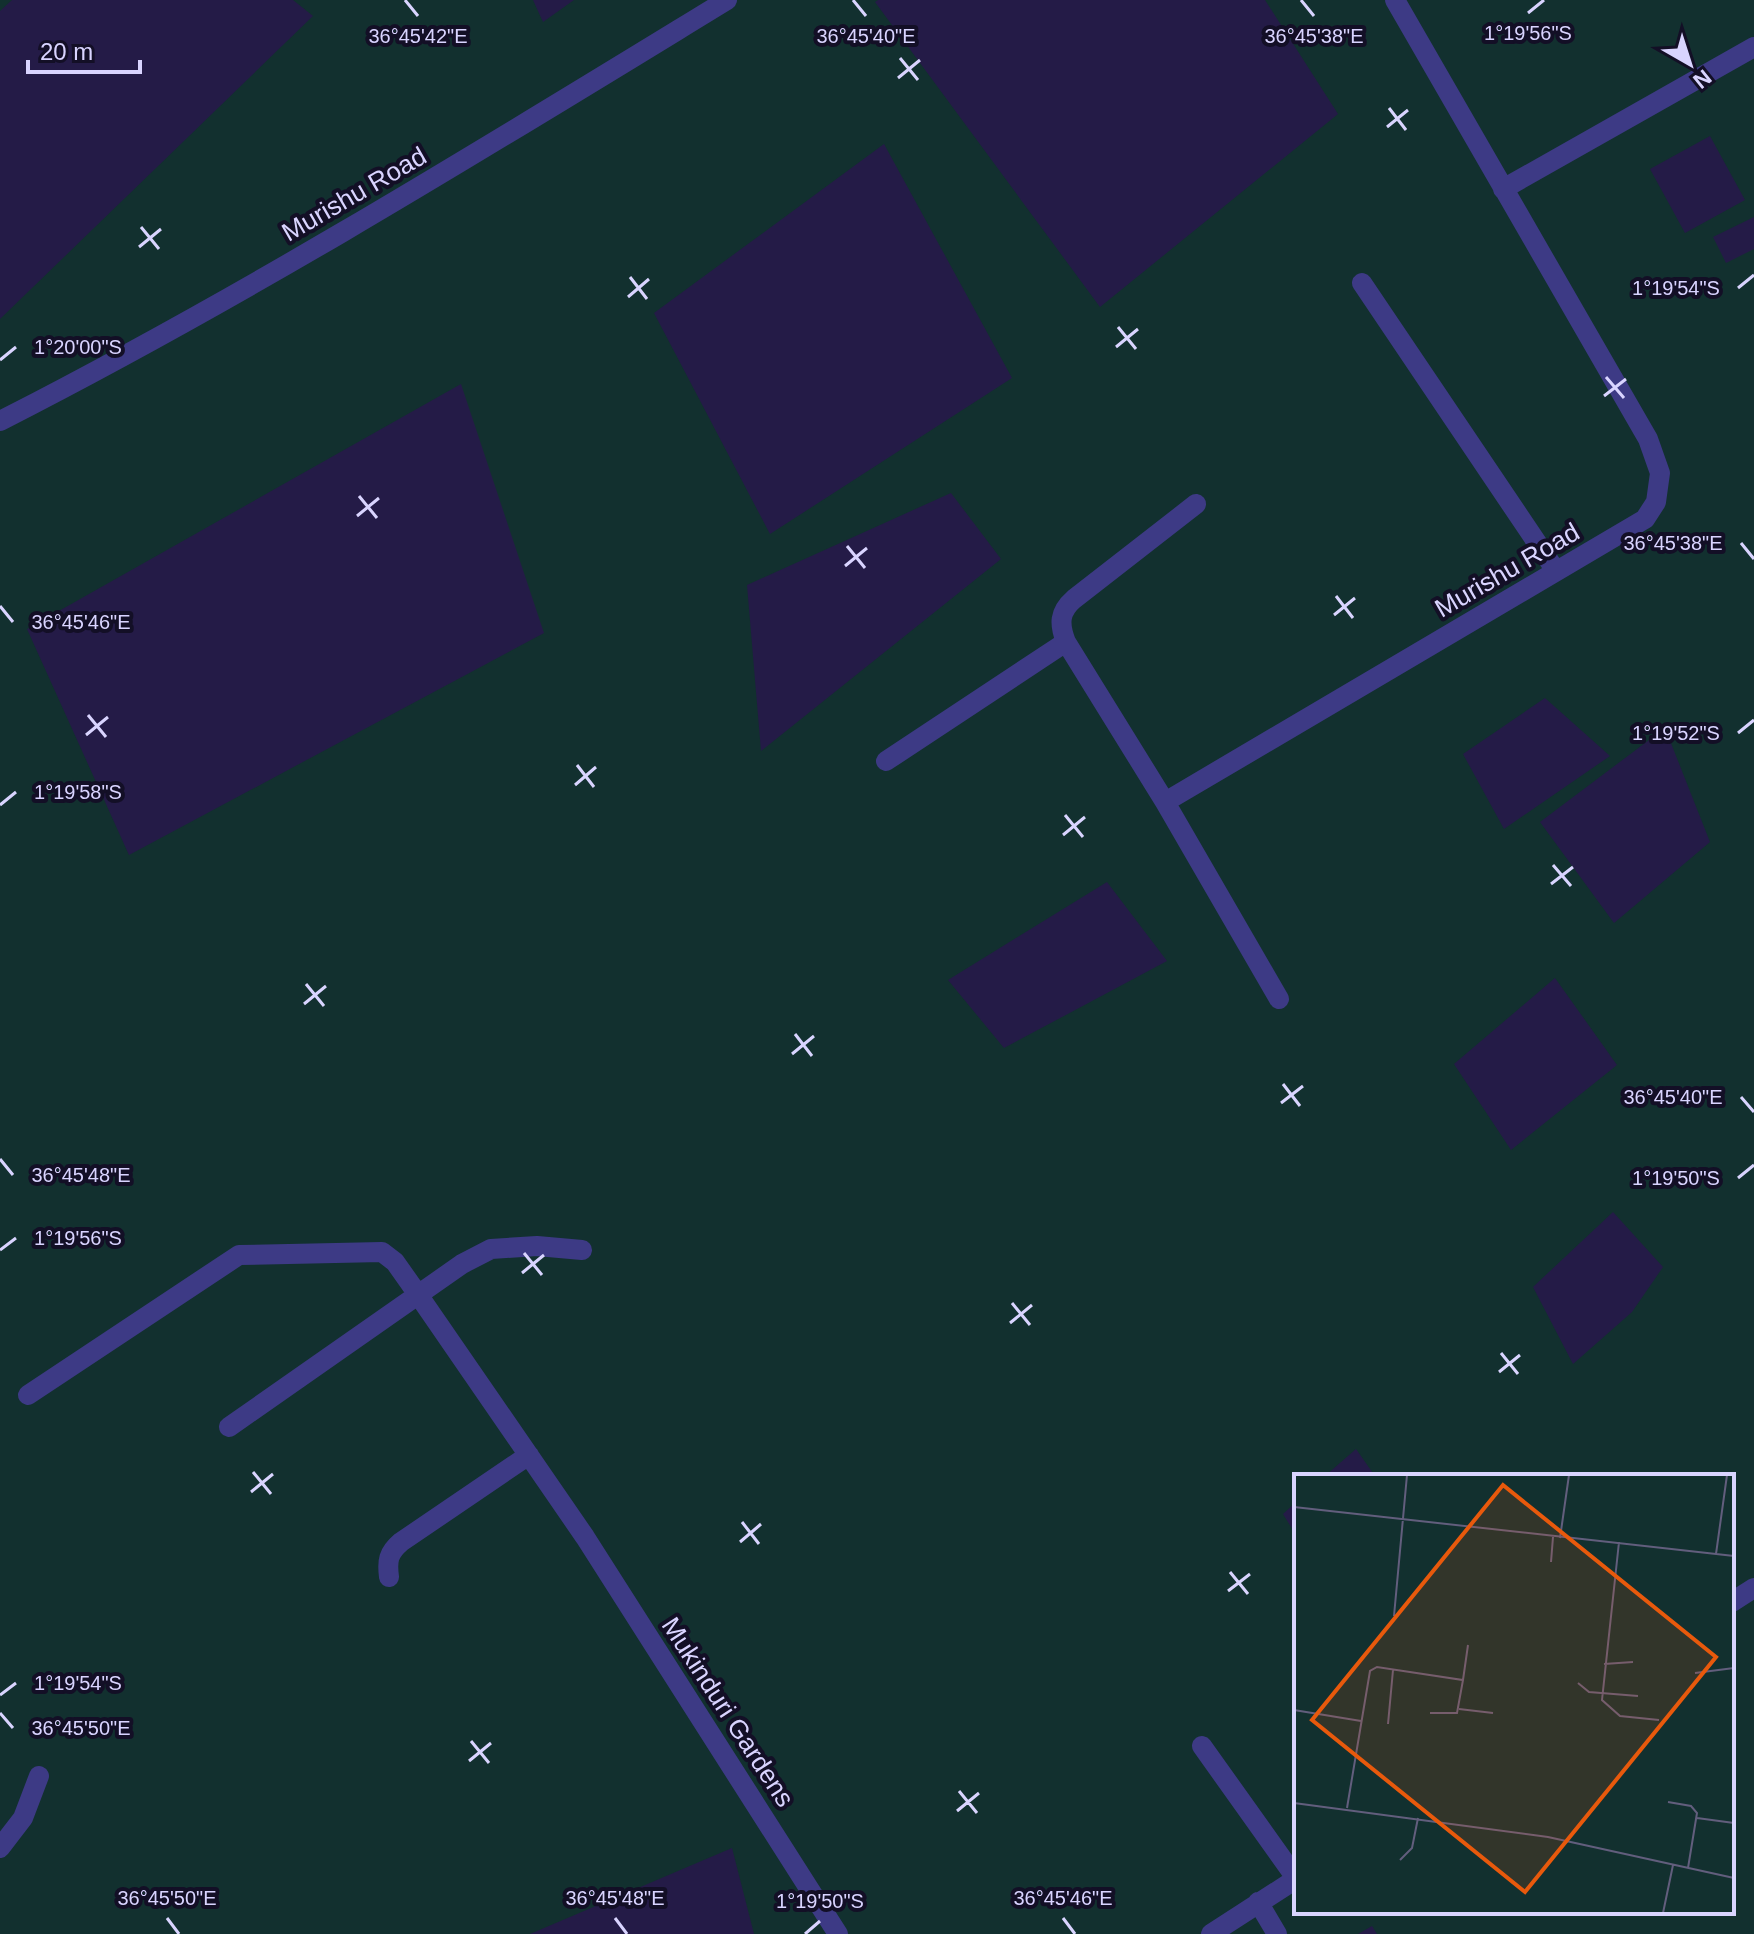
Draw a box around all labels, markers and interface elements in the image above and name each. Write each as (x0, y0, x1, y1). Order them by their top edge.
text: 1°19'56"S (1484, 22, 1572, 44)
scale bar (28, 24, 140, 74)
north arrow (1650, 24, 1730, 104)
text: 36°45'42"E (369, 25, 468, 47)
text: 36°45'40"E (817, 25, 916, 47)
text: 36°45'38"E (1265, 25, 1364, 47)
text: 20 m (40, 38, 93, 65)
text: N (1688, 64, 1716, 94)
street label: Murishu Road (276, 141, 432, 247)
text: 1°19'54"S (1632, 277, 1720, 299)
text: 1°20'00"S (34, 336, 122, 358)
street label: Murishu Road (1429, 517, 1585, 623)
text: 36°45'38"E (1624, 532, 1723, 554)
text: 36°45'46"E (32, 611, 131, 633)
text: 1°19'52"S (1632, 722, 1720, 744)
text: 1°19'58"S (34, 781, 122, 803)
text: 36°45'40"E (1624, 1086, 1723, 1108)
text: 36°45'48"E (32, 1164, 131, 1186)
text: 1°19'50"S (1632, 1167, 1720, 1189)
text: 1°19'56"S (34, 1227, 122, 1249)
inset map (1294, 1474, 1734, 1914)
street label: Mukinduri Gardens (656, 1612, 800, 1812)
text: 1°19'54"S (34, 1672, 122, 1694)
text: 36°45'50"E (32, 1717, 131, 1739)
text: 36°45'50"E (118, 1887, 217, 1909)
text: 36°45'48"E (566, 1887, 665, 1909)
text: 36°45'46"E (1014, 1887, 1113, 1909)
text: 1°19'50"S (776, 1890, 864, 1912)

